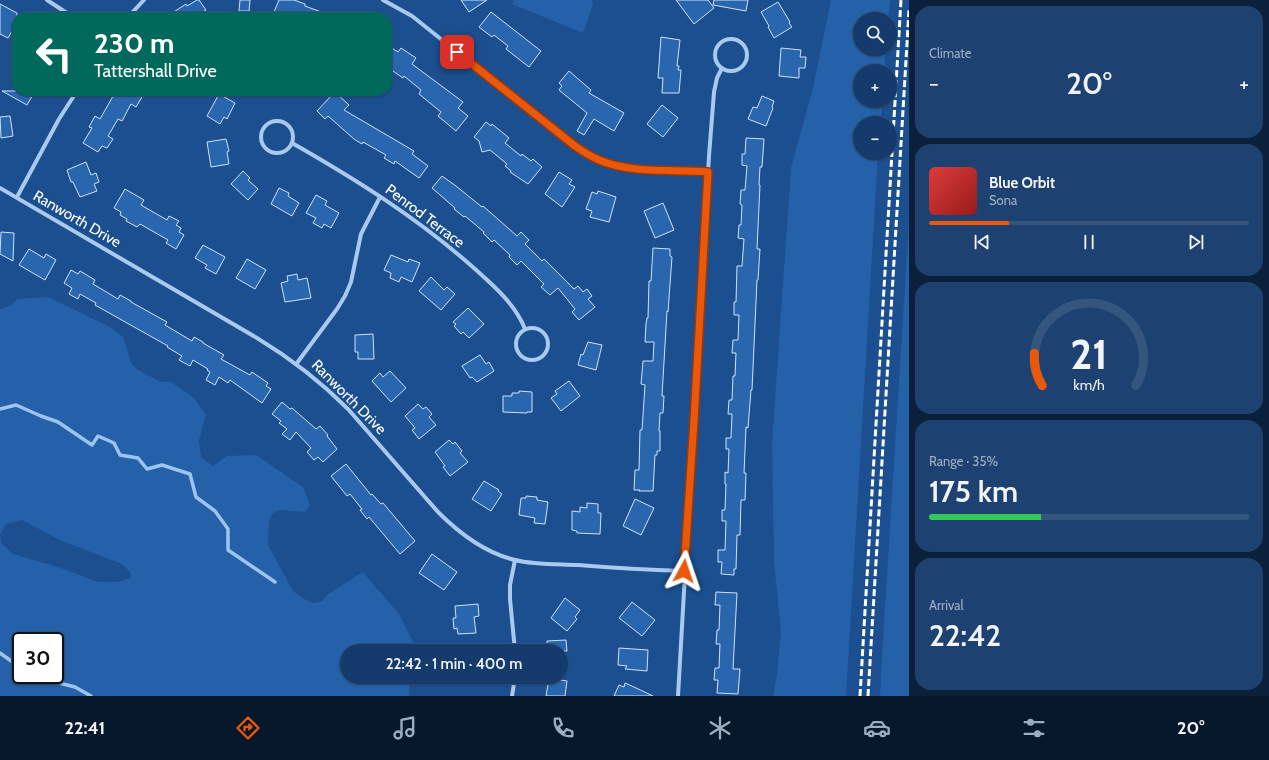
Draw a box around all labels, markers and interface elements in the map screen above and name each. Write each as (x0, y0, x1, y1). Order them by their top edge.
map controls (853, 12, 897, 160)
button: search (853, 12, 897, 56)
text: 230 m (94, 26, 174, 60)
icon: left (28, 28, 80, 80)
pin (440, 35, 474, 69)
icon: arrive (446, 41, 468, 63)
text: Climate (929, 45, 971, 61)
text: Tattershall Drive (94, 60, 217, 82)
button: + (853, 64, 897, 108)
text: 20° (1066, 65, 1112, 102)
text: − (929, 70, 939, 97)
text: + (1239, 70, 1249, 97)
button: − (853, 116, 897, 160)
text: Blue Orbit (989, 174, 1055, 192)
street label: Penrod Terrace (382, 180, 468, 252)
street label: Ranworth Drive (30, 187, 124, 252)
text: Sona (989, 192, 1017, 208)
icon: previous (971, 231, 993, 253)
icon: pause (1078, 231, 1100, 253)
icon: next (1185, 231, 1207, 253)
text: 21 (1070, 329, 1108, 379)
street label: Ranworth Drive (308, 356, 390, 438)
text: km/h (1073, 376, 1105, 394)
text: Range · 35% (929, 453, 998, 469)
text: 175 km (929, 473, 1018, 510)
position arrow (663, 550, 705, 592)
text: Arrival (929, 597, 964, 613)
text: 22:42 (929, 617, 1001, 654)
speed limit sign: 30 (12, 632, 64, 684)
text: 22:42 · 1 min · 400 m (386, 655, 522, 673)
icon: directions (234, 714, 262, 742)
icon: music (391, 714, 419, 742)
icon: phone (549, 714, 577, 742)
icon: climate (706, 714, 734, 742)
icon: car (863, 714, 891, 742)
icon: filters (1020, 714, 1048, 742)
text: 22:41 (65, 717, 105, 739)
text: 20° (1177, 717, 1204, 739)

